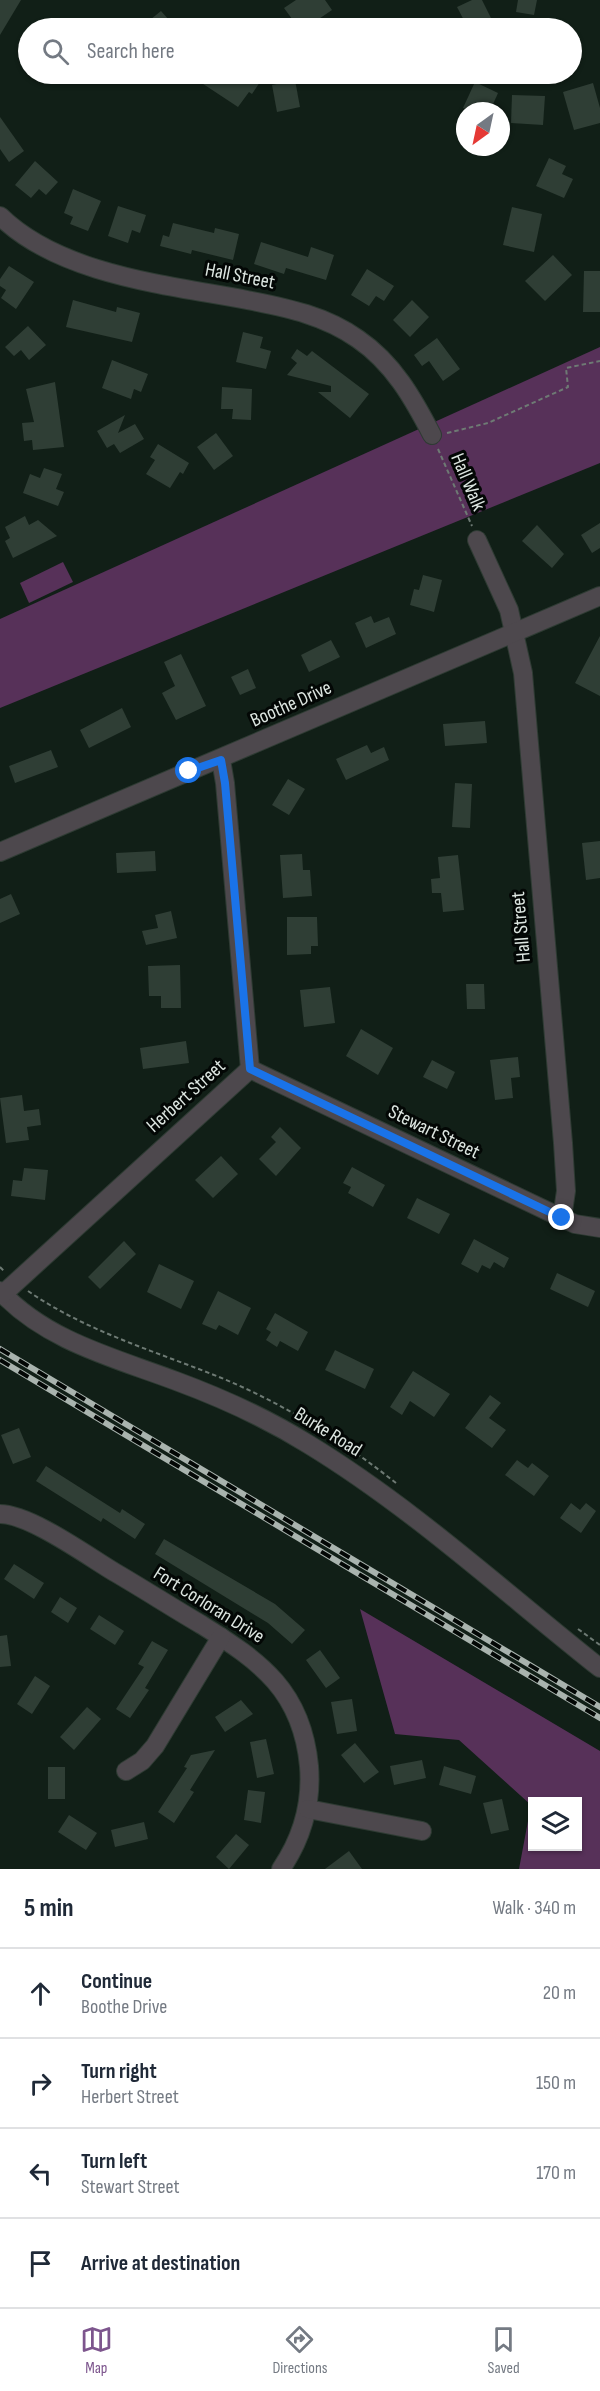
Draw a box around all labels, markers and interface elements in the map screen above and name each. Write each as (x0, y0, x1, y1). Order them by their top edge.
search box (18, 18, 582, 84)
icon: search (39, 35, 72, 68)
text: Search here (87, 38, 174, 65)
north arrow (456, 102, 510, 156)
street label: Hall Street (203, 257, 277, 295)
street label: Hall Walk (445, 450, 491, 515)
street label: Boothe Drive (247, 675, 335, 733)
route start (175, 757, 201, 783)
street label: Hall Street (506, 891, 536, 963)
street label: Herbert Street (142, 1054, 230, 1138)
street label: Stewart Street (384, 1100, 484, 1164)
route end (548, 1204, 574, 1230)
street label: Burke Road (290, 1402, 366, 1462)
street label: Fort Corloran Drive (149, 1561, 269, 1649)
map controls (528, 1797, 582, 1851)
button: layers (528, 1797, 582, 1851)
text: 5 min (24, 1893, 74, 1924)
text: Walk · 340 m (492, 1896, 576, 1920)
text: Continue (81, 1968, 152, 1995)
icon: ahead (24, 1977, 57, 2010)
text: 20 m (543, 1981, 576, 2005)
text: Boothe Drive (81, 1995, 167, 2019)
text: Turn right (81, 2058, 157, 2085)
icon: right (24, 2067, 57, 2100)
text: 150 m (536, 2071, 576, 2095)
text: Herbert Street (81, 2085, 179, 2109)
text: Turn left (81, 2148, 147, 2175)
icon: left (24, 2157, 57, 2190)
text: 170 m (536, 2161, 576, 2185)
text: Stewart Street (81, 2175, 180, 2199)
icon: arrive (24, 2247, 57, 2280)
text: Arrive at destination (81, 2250, 240, 2277)
tab: Map (80, 2323, 113, 2378)
tab: Directions (272, 2323, 328, 2378)
tab: Saved (487, 2323, 520, 2378)

